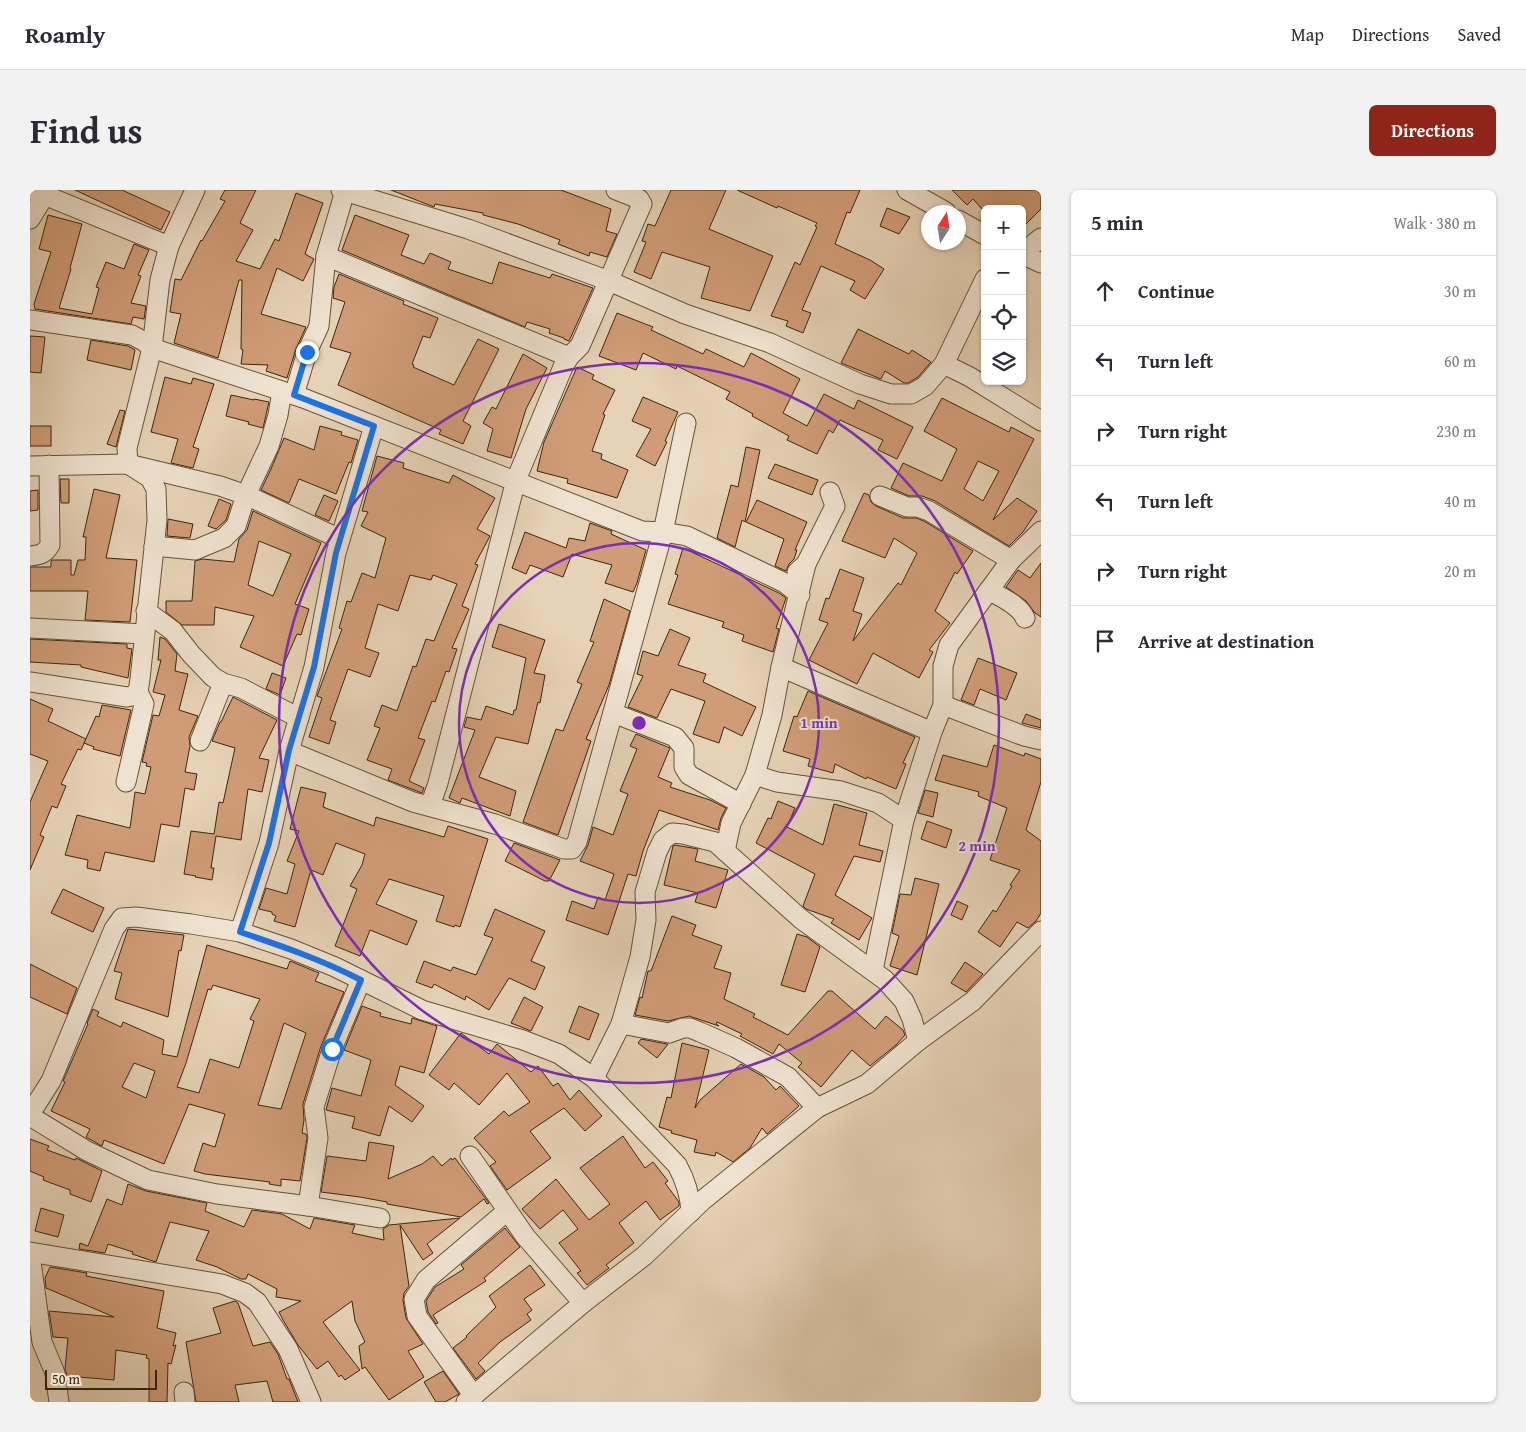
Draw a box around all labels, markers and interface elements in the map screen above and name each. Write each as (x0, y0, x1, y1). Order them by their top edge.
text: Roamly (25, 17, 105, 52)
text: Map (1291, 21, 1324, 48)
text: Directions (1352, 21, 1429, 48)
text: Saved (1457, 21, 1501, 48)
text: Find us (30, 105, 143, 156)
button: Directions (1369, 105, 1496, 156)
north arrow (921, 205, 966, 250)
map controls (981, 205, 1026, 385)
button: + (981, 205, 1026, 250)
text: 5 min (1091, 207, 1143, 238)
text: Walk · 380 m (1393, 211, 1476, 235)
button: − (981, 250, 1026, 295)
icon: ahead (1091, 277, 1119, 305)
text: Continue (1138, 277, 1215, 305)
text: 30 m (1444, 279, 1476, 303)
button: locate (981, 295, 1026, 340)
button: layers (981, 340, 1026, 385)
route end (296, 341, 319, 364)
icon: left (1091, 347, 1119, 375)
text: Turn left (1138, 347, 1213, 375)
text: 60 m (1444, 349, 1476, 373)
icon: right (1091, 417, 1119, 445)
text: Turn right (1138, 417, 1227, 445)
text: 230 m (1436, 419, 1476, 443)
icon: left (1091, 487, 1119, 515)
text: Turn left (1138, 487, 1213, 515)
text: 40 m (1444, 489, 1476, 513)
icon: right (1091, 557, 1119, 585)
text: Turn right (1138, 557, 1227, 585)
text: 20 m (1444, 559, 1476, 583)
icon: arrive (1091, 627, 1119, 655)
text: Arrive at destination (1138, 627, 1314, 655)
text: 1 min (800, 712, 838, 733)
centre of rings (630, 714, 648, 732)
text: 2 min (958, 835, 996, 856)
route start (321, 1038, 344, 1061)
scale bar (45, 1367, 158, 1390)
text: 50 m (52, 1369, 80, 1389)

